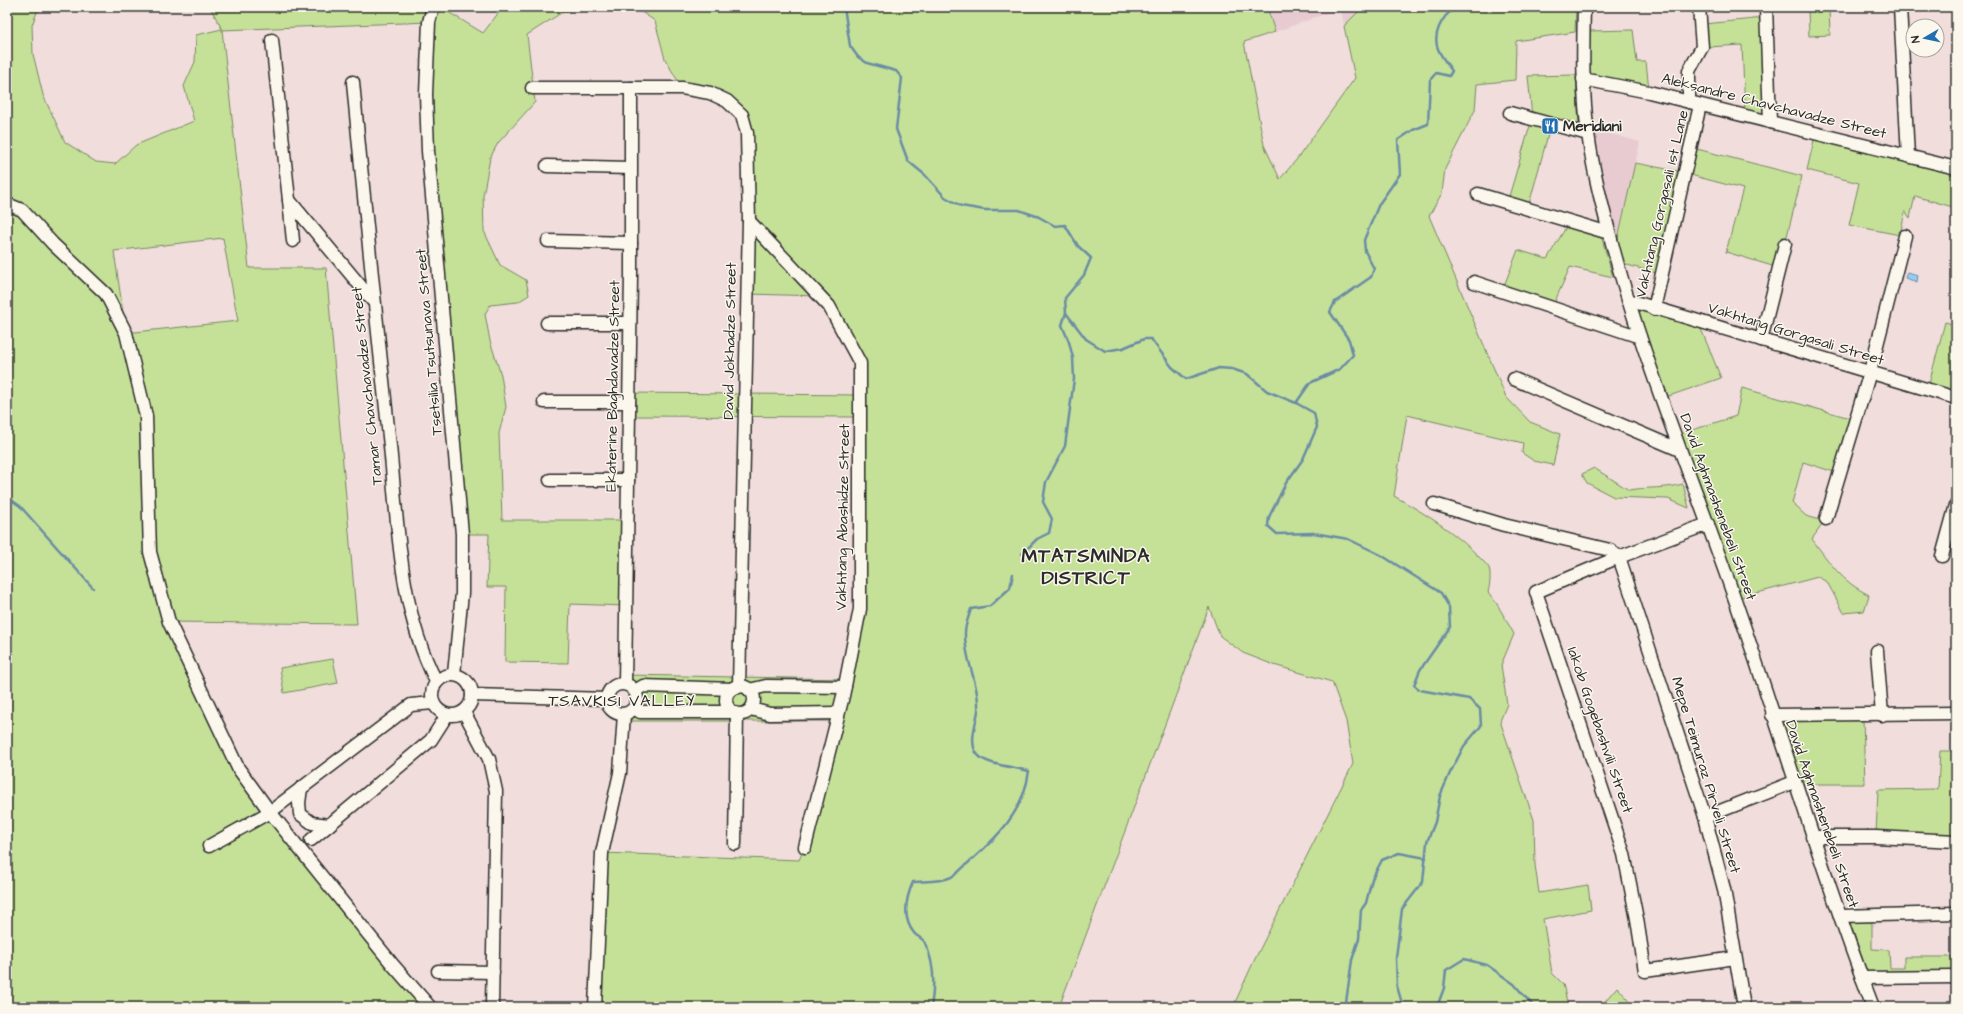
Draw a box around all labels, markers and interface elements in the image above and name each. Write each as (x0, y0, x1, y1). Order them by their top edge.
north arrow (1905, 18, 1945, 58)
text: N (1908, 35, 1924, 44)
street label: Aleksandre Chavchavadze Street (1659, 68, 1889, 144)
street label: Vakhtang Gorgasali 1st Lane (1630, 108, 1695, 300)
restaurant icon: Meridiani (1540, 116, 1560, 136)
place label: Meridiani (1563, 116, 1622, 137)
street label: Tsetsilia Tsutsunava Street (410, 248, 448, 436)
street label: David Jokhadze Street (718, 262, 742, 420)
street label: Ekaterine Baghdavadze Street (601, 280, 626, 492)
street label: Tamar Chavchavadze Street (346, 286, 388, 486)
street label: Vakhtang Gorgasali Street (1705, 297, 1887, 372)
street label: David Aghmashenebeli Street (1673, 411, 1762, 604)
street label: Vakhtang Abashidze Street (831, 423, 856, 611)
district label: MTATSMINDA DISTRICT (1022, 543, 1150, 592)
street label: Iakob Gogebashvili Street (1561, 644, 1638, 816)
street label: Mepe Teimuraz Pirveli Street (1666, 674, 1746, 876)
district label: TSAVKISI VALLEY (548, 690, 696, 712)
street label: David Aghmashenebeli Street (1779, 717, 1864, 911)

